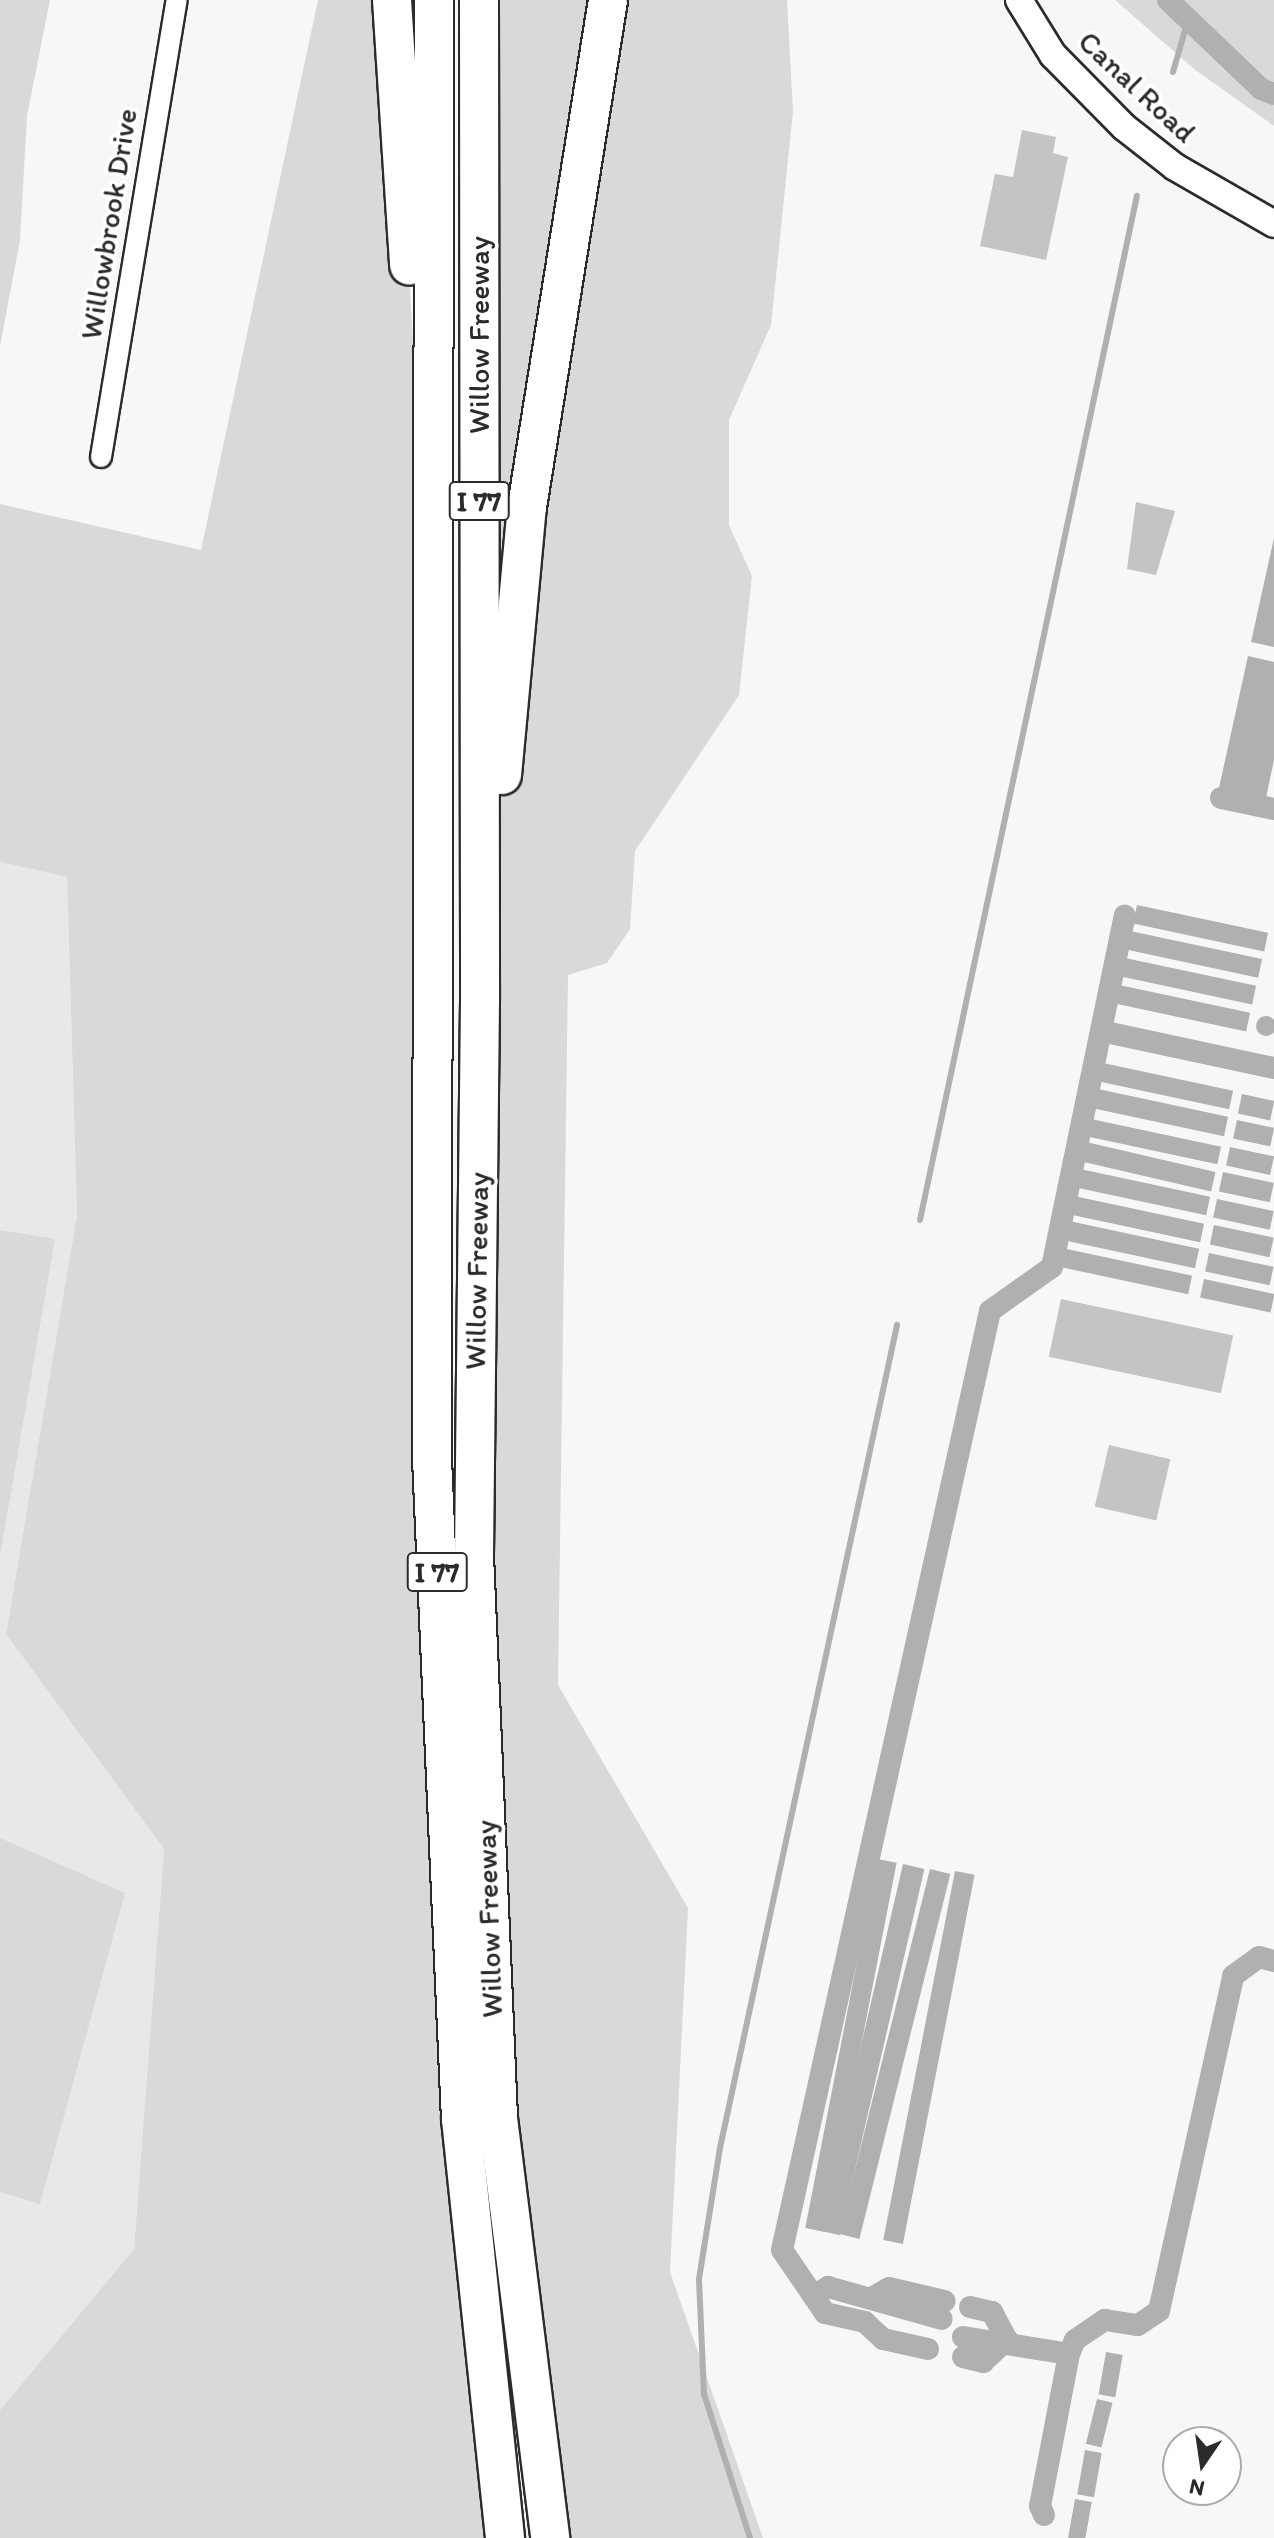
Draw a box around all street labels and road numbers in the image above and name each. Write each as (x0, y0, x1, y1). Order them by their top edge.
street label: Canal Road (1071, 24, 1203, 150)
street label: Willowbrook Drive (73, 106, 145, 342)
street label: Willow Freeway (461, 236, 497, 434)
road number: I 77 (447, 477, 511, 525)
street label: Willow Freeway (457, 1171, 497, 1371)
road number: I 77 (405, 1548, 469, 1596)
street label: Willow Freeway (468, 1819, 510, 2019)

